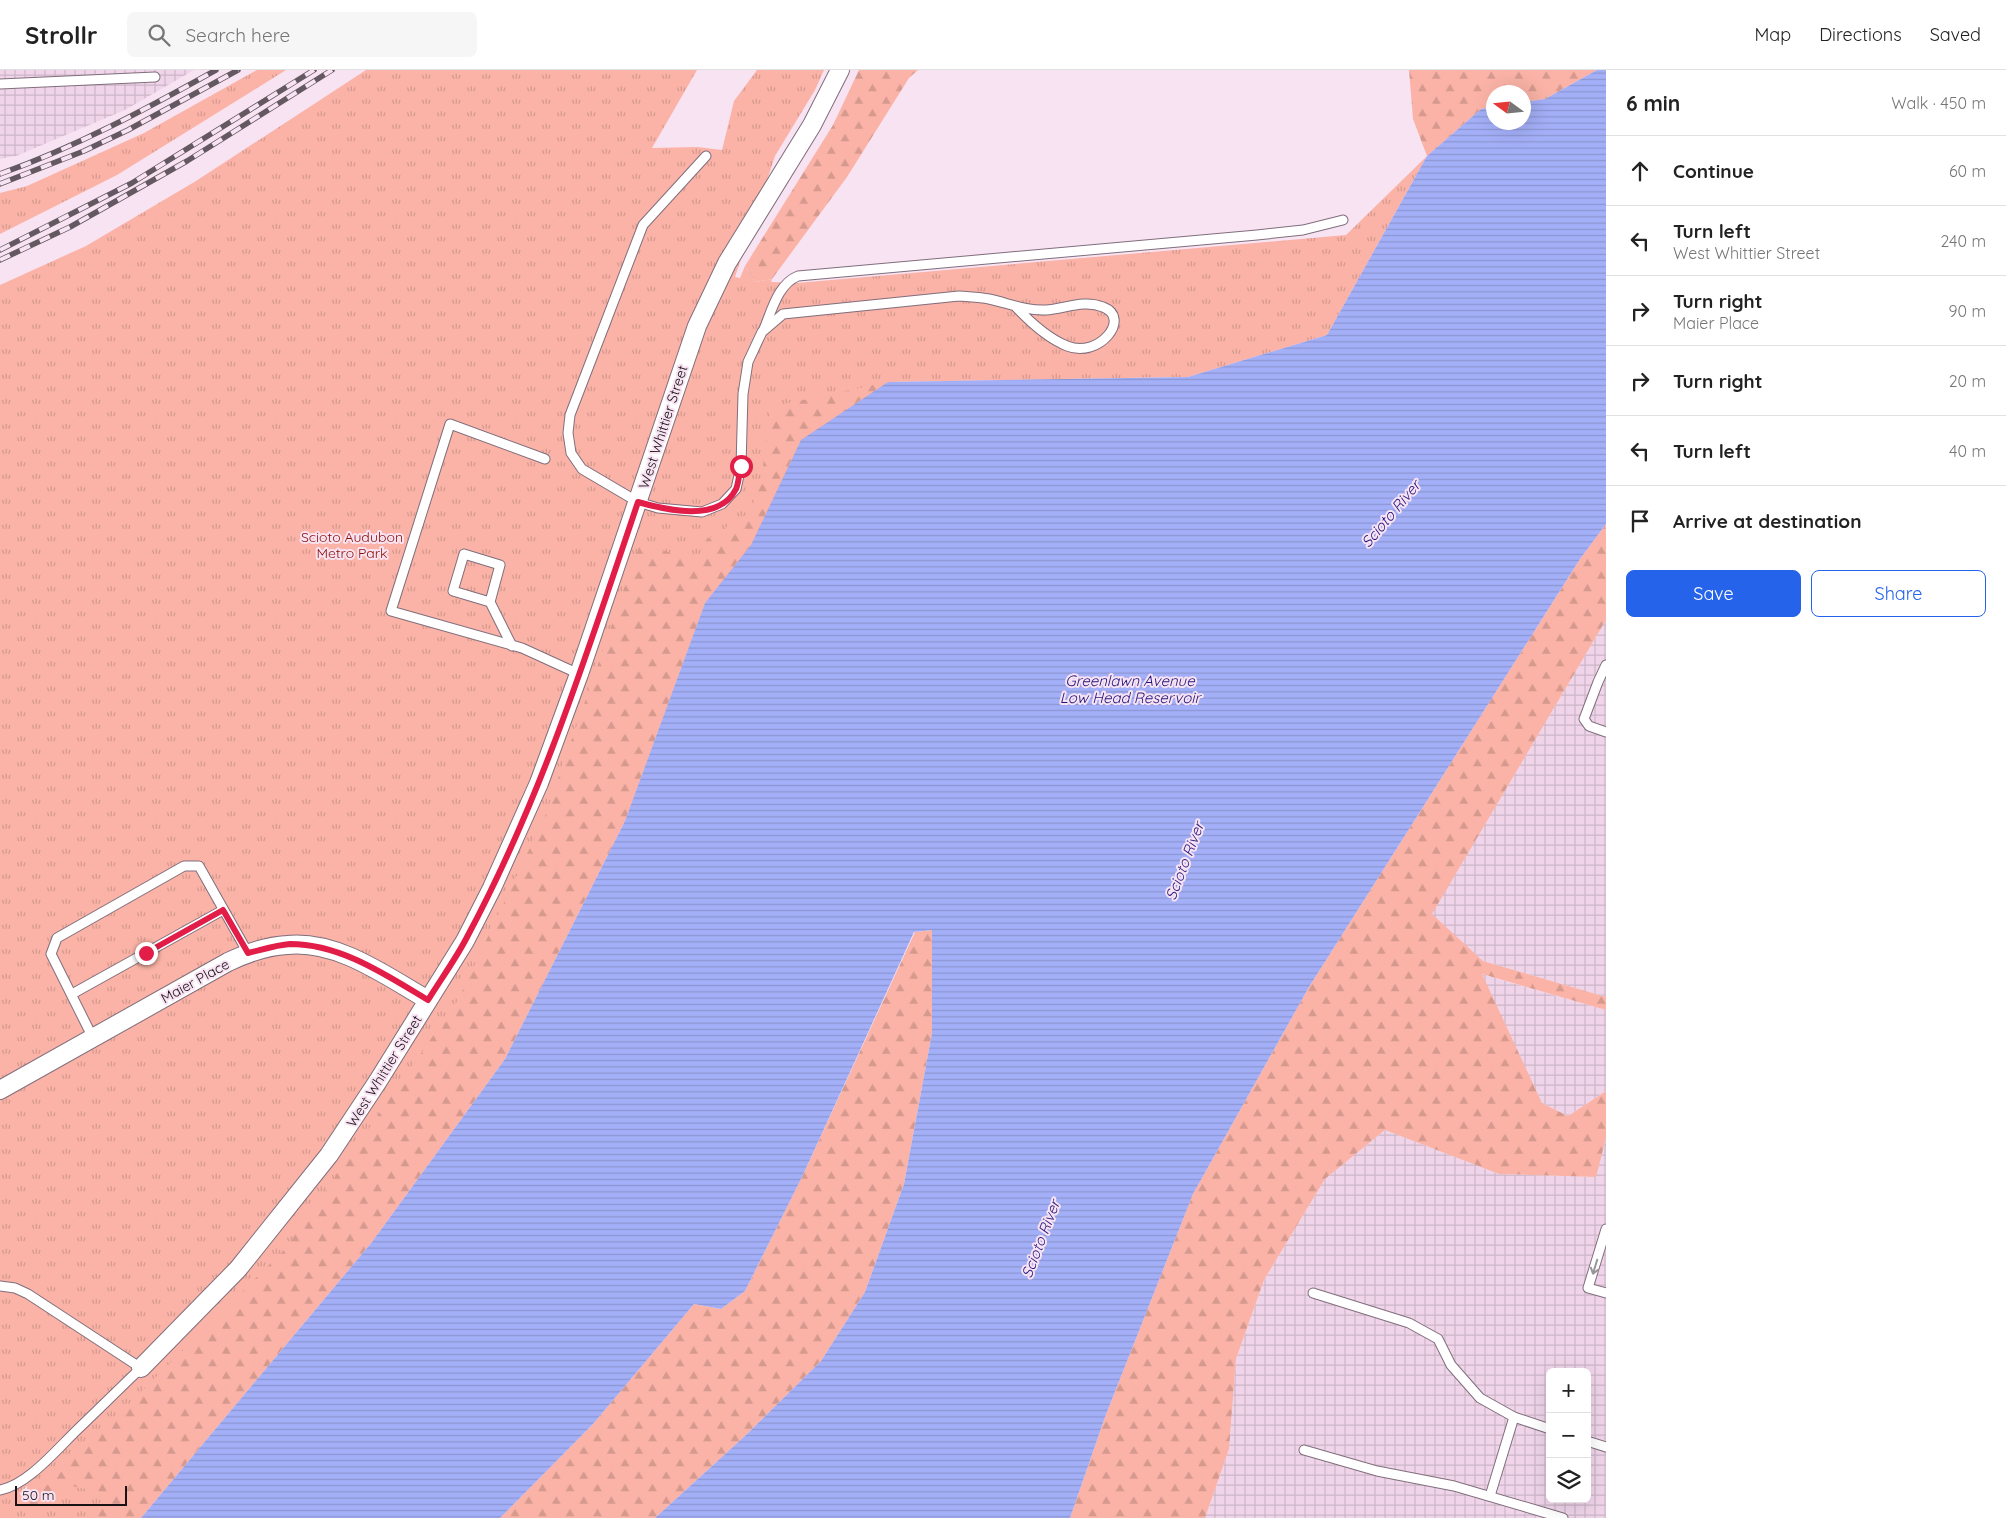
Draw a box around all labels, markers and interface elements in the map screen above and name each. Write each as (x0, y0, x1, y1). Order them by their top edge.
search box (127, 12, 477, 57)
text: Strollr (25, 20, 97, 50)
icon: search (145, 21, 173, 49)
text: Search here (185, 23, 290, 47)
text: Map (1754, 23, 1791, 46)
text: Directions (1819, 23, 1902, 46)
text: Saved (1930, 23, 1981, 46)
north arrow (1486, 85, 1531, 130)
text: 6 min (1626, 90, 1680, 116)
text: Walk · 450 m (1891, 93, 1986, 113)
icon: ahead (1626, 157, 1654, 185)
text: Continue (1673, 159, 1754, 183)
text: 60 m (1949, 161, 1986, 181)
text: Turn left (1673, 219, 1751, 243)
icon: left (1626, 227, 1654, 255)
text: 240 m (1940, 231, 1986, 251)
text: West Whittier Street (1673, 243, 1820, 263)
text: Turn right (1673, 289, 1762, 313)
icon: right (1626, 297, 1654, 325)
text: 90 m (1949, 301, 1986, 321)
text: Maier Place (1673, 313, 1759, 333)
street label: West Whittier Street (635, 363, 692, 491)
icon: right (1626, 367, 1654, 395)
text: Turn right (1673, 369, 1762, 393)
text: 20 m (1949, 371, 1986, 391)
icon: left (1626, 437, 1654, 465)
text: Turn left (1673, 439, 1751, 463)
text: 40 m (1949, 441, 1986, 461)
route start (730, 455, 753, 478)
water label: Scioto River (1357, 474, 1426, 551)
icon: arrive (1626, 507, 1654, 535)
text: Arrive at destination (1673, 509, 1862, 533)
park label: Scioto Audubon Metro Park (301, 528, 403, 562)
button: Save (1626, 570, 1801, 617)
button: Share (1811, 570, 1986, 617)
water label: Greenlawn Avenue Low Head Reservoir (1060, 671, 1202, 707)
water label: Scioto River (1161, 817, 1209, 903)
route end (135, 942, 158, 965)
street label: Maier Place (158, 955, 232, 1007)
street label: West Whittier Street (342, 1011, 426, 1130)
water label: Scioto River (1017, 1195, 1065, 1281)
one-way arrow (1589, 1259, 1599, 1275)
map controls (1546, 1368, 1591, 1503)
button: + (1546, 1368, 1591, 1413)
button: − (1546, 1413, 1591, 1458)
button: layers (1546, 1458, 1591, 1503)
scale bar (15, 1483, 128, 1506)
text: 50 m (22, 1486, 55, 1504)

